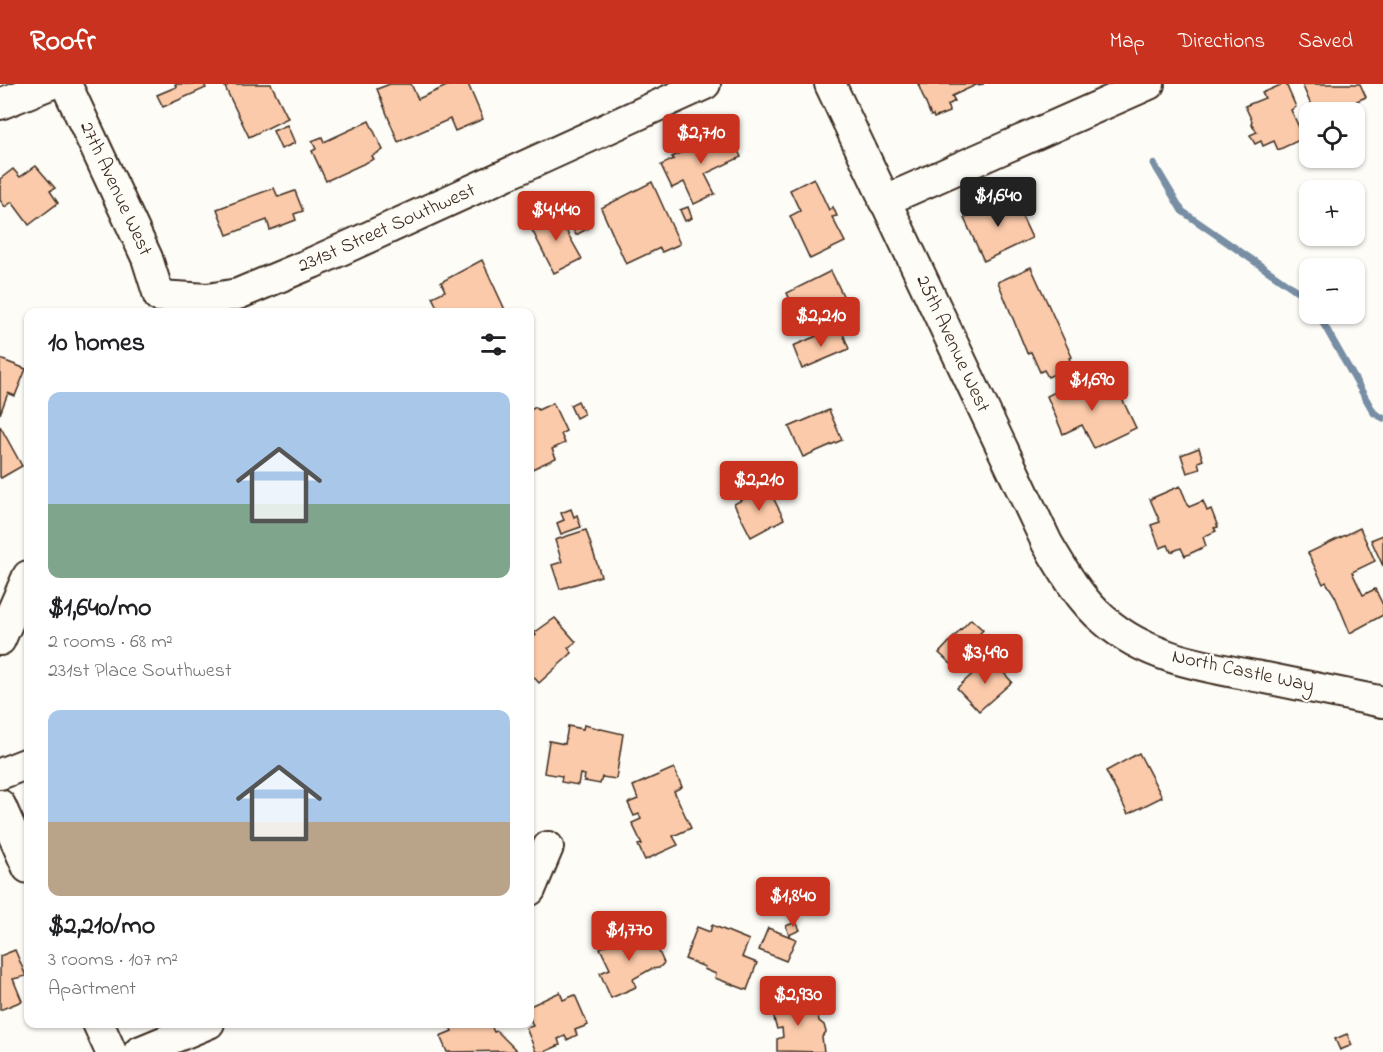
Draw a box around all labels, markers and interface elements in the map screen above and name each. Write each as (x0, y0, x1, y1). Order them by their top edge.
text: Roofr (30, 22, 95, 63)
text: Map (1109, 27, 1145, 57)
text: Directions (1178, 27, 1265, 57)
text: Saved (1298, 27, 1353, 57)
map controls (1299, 102, 1365, 324)
button: locate (1299, 102, 1365, 168)
pin: $2,710 (652, 114, 750, 165)
street label: 27th Avenue West (71, 117, 159, 261)
text: $2,710 (677, 119, 725, 148)
street label: 231st Street Southwest (294, 177, 481, 281)
pin: $1,640 (949, 177, 1047, 228)
button: + (1299, 180, 1365, 246)
text: $1,640 (974, 182, 1022, 211)
pin: $4,440 (507, 191, 605, 242)
text: $4,440 (532, 196, 580, 225)
button: − (1299, 258, 1365, 324)
street label: 25th Avenue West (907, 270, 997, 418)
pin: $2,210 (772, 297, 870, 348)
text: $2,210 (796, 302, 846, 331)
text: 10 homes (48, 325, 145, 363)
icon: filters (477, 328, 510, 361)
pin: $1,690 (1043, 361, 1141, 412)
text: $1,690 (1069, 366, 1115, 395)
icon: home (225, 431, 333, 539)
pin: $2,210 (710, 461, 808, 512)
text: $2,210 (734, 466, 784, 495)
text: $1,640/mo (48, 590, 152, 628)
text: 2 rooms · 68 m² (48, 628, 173, 657)
pin: $3,490 (936, 634, 1034, 685)
text: $3,490 (962, 639, 1008, 668)
street label: North Castle Way (1169, 643, 1317, 701)
text: 231st Place Southwest (48, 657, 232, 686)
icon: home (225, 749, 333, 857)
pin: $1,840 (744, 877, 842, 928)
text: $1,840 (770, 882, 816, 911)
text: $2,210/mo (48, 908, 155, 946)
pin: $1,770 (580, 911, 678, 962)
text: $1,770 (605, 916, 653, 945)
text: 3 rooms · 107 m² (48, 946, 178, 975)
text: Apartment (48, 975, 136, 1004)
pin: $2,930 (749, 976, 847, 1027)
text: $2,930 (774, 981, 822, 1010)

